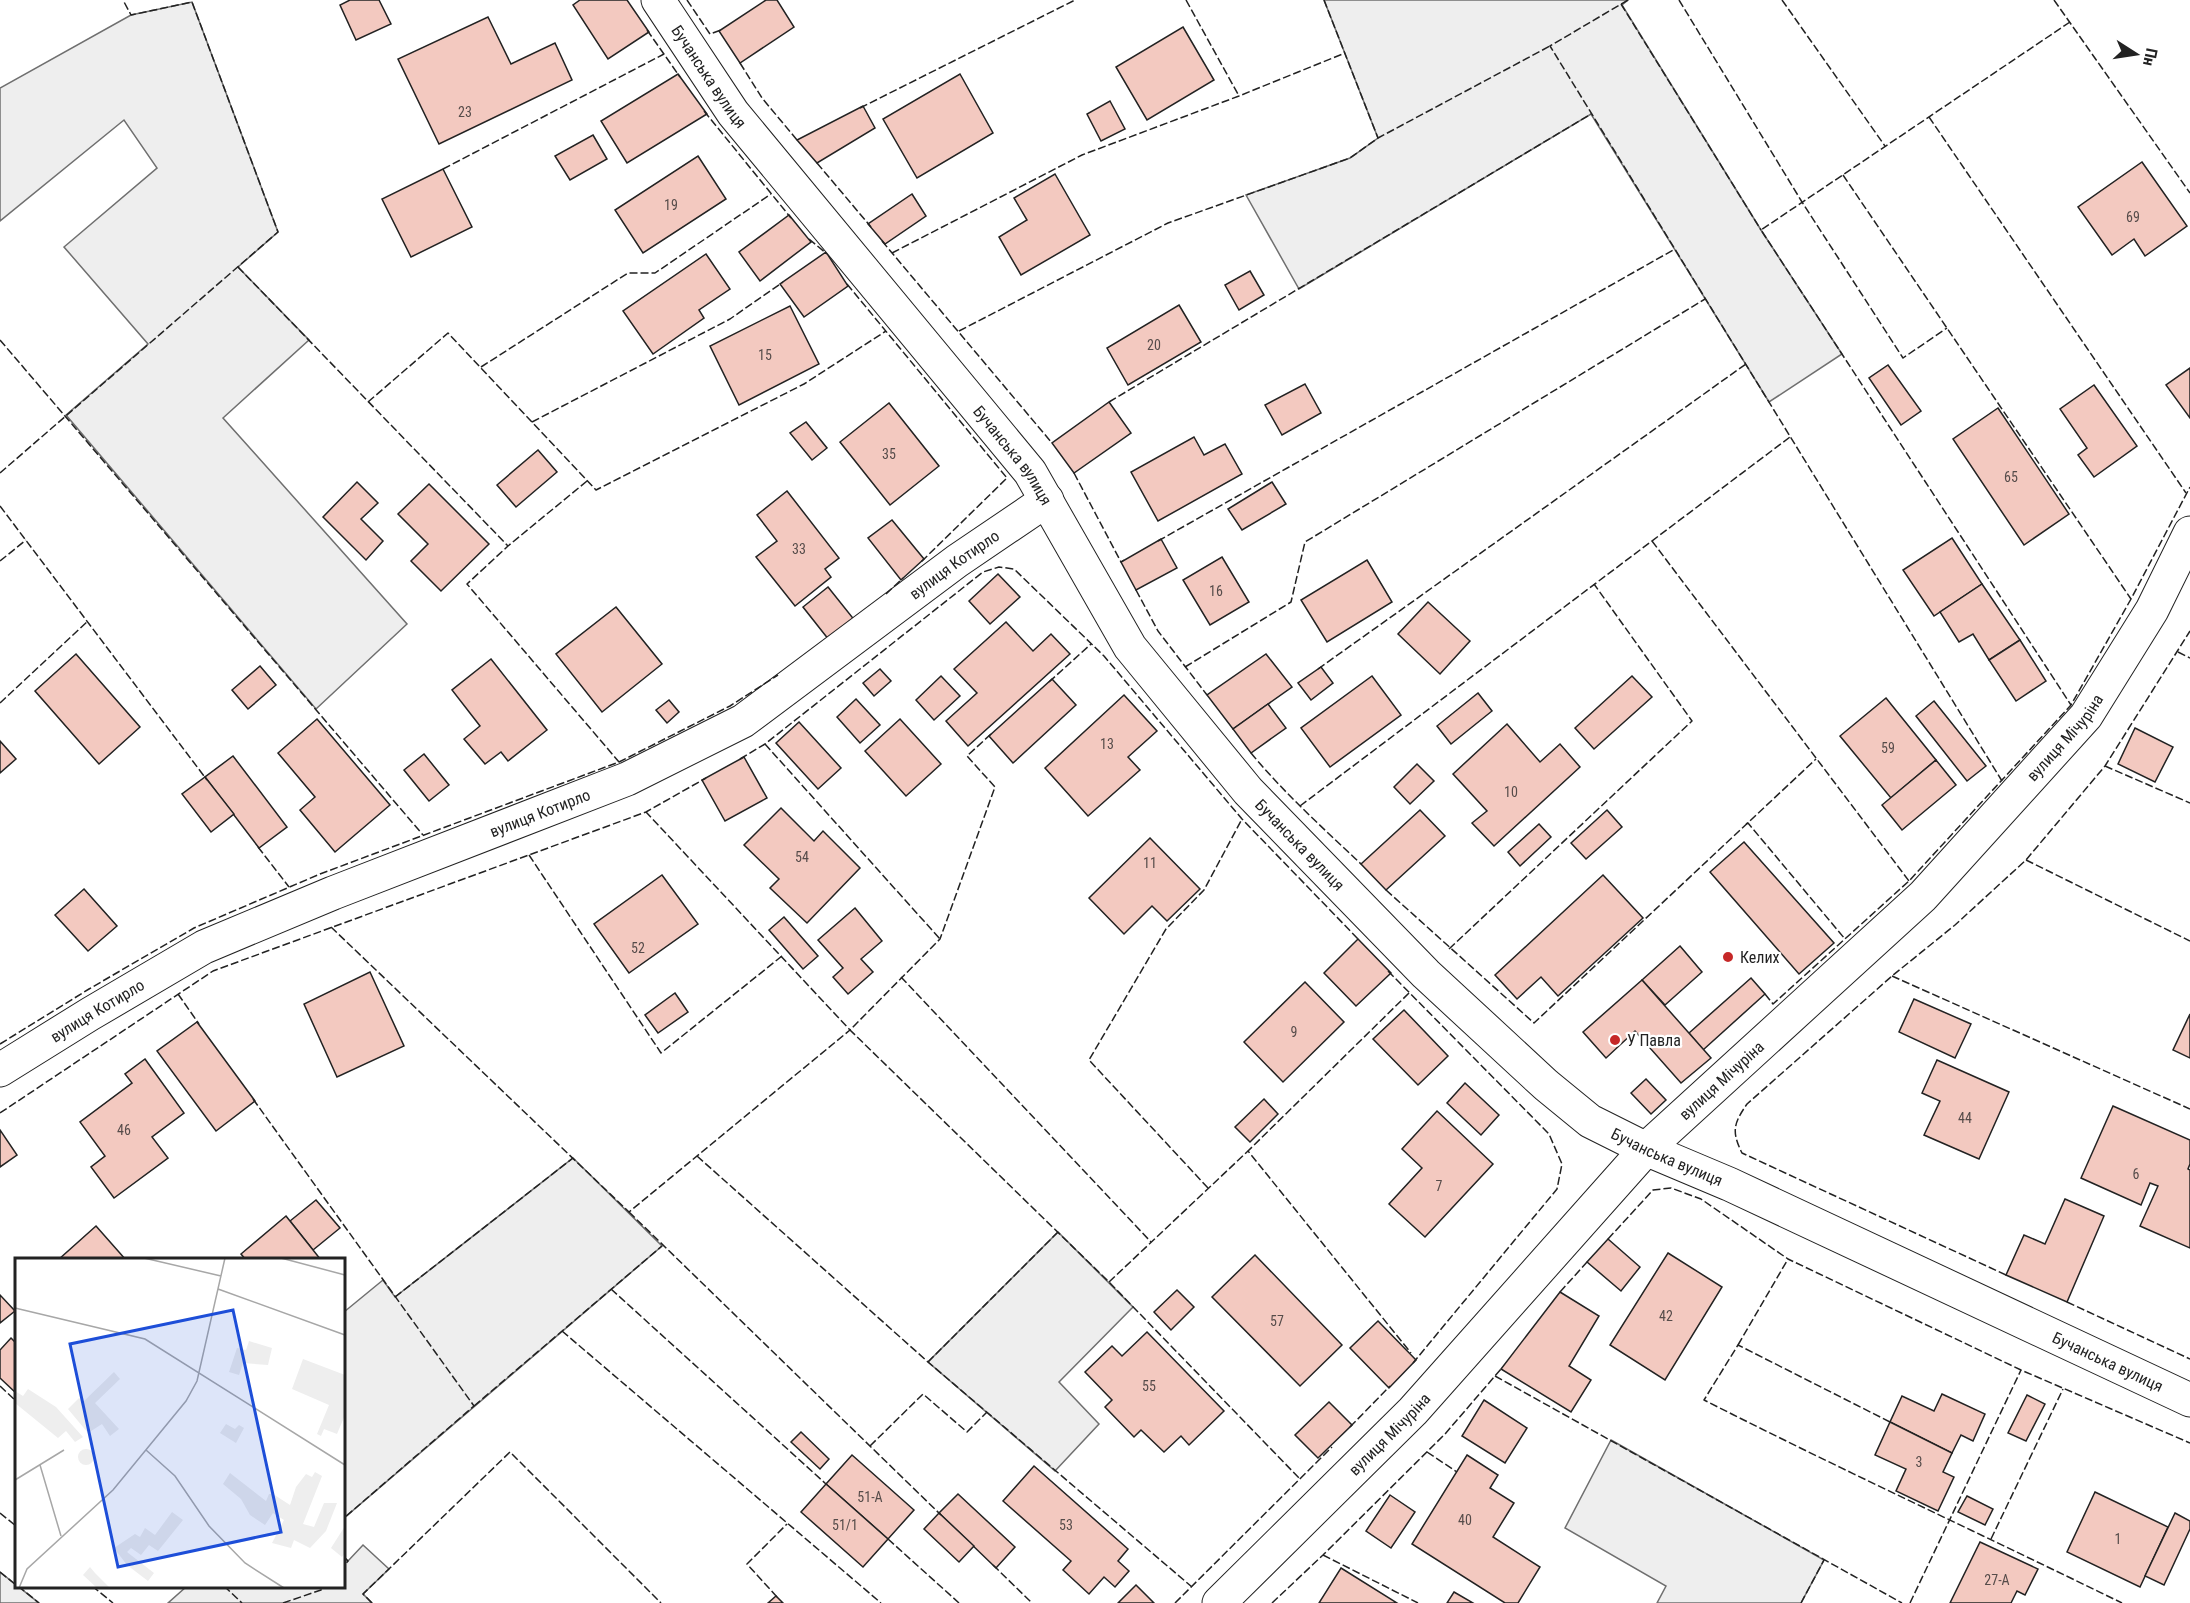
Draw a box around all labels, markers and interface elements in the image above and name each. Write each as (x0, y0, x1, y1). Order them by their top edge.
street label: Бучанська вулиця (667, 22, 750, 132)
north arrow (2106, 24, 2166, 84)
text: Пн (2139, 46, 2161, 68)
house number: 23 (458, 104, 472, 120)
house number: 19 (664, 197, 678, 213)
house number: 69 (2126, 209, 2140, 225)
house number: 20 (1147, 337, 1161, 353)
house number: 15 (758, 347, 772, 363)
street label: Бучанська вулиця (969, 402, 1056, 509)
house number: 35 (882, 446, 896, 462)
house number: 65 (2004, 469, 2018, 485)
street label: вулиця Котирло (906, 526, 1003, 603)
house number: 33 (792, 541, 806, 557)
house number: 16 (1209, 583, 1223, 599)
street label: вулиця Мічуріна (2023, 691, 2107, 785)
house number: 13 (1100, 736, 1114, 752)
house number: 59 (1881, 740, 1895, 756)
house number: 10 (1504, 784, 1518, 800)
street label: вулиця Котирло (487, 785, 593, 841)
street label: Бучанська вулиця (1251, 795, 1348, 895)
house number: 54 (795, 849, 809, 865)
house number: 11 (1143, 855, 1157, 871)
house number: 52 (631, 940, 645, 956)
place label: Келих (1740, 948, 1780, 967)
marker: Келих (1721, 950, 1735, 964)
street label: вулиця Котирло (47, 975, 148, 1046)
house number: 9 (1291, 1024, 1297, 1040)
place label: У Павла (1627, 1031, 1681, 1050)
marker: У Павла (1608, 1033, 1622, 1047)
street label: вулиця Мічуріна (1675, 1037, 1768, 1124)
house number: 44 (1958, 1110, 1972, 1126)
house number: 46 (117, 1122, 131, 1138)
street label: Бучанська вулиця (1608, 1124, 1725, 1190)
house number: 6 (2133, 1166, 2140, 1182)
house number: 7 (1436, 1178, 1443, 1194)
inset map (15, 1258, 345, 1588)
house number: 42 (1659, 1308, 1673, 1324)
house number: 57 (1270, 1313, 1284, 1329)
street label: Бучанська вулиця (2049, 1328, 2166, 1396)
house number: 55 (1142, 1378, 1156, 1394)
street label: вулиця Мічуріна (1345, 1389, 1434, 1479)
house number: 3 (1916, 1454, 1922, 1470)
house number: 51-А (857, 1489, 883, 1505)
house number: 40 (1458, 1512, 1472, 1528)
house number: 51/1 (832, 1517, 858, 1533)
house number: 53 (1059, 1517, 1073, 1533)
house number: 1 (2115, 1531, 2121, 1547)
house number: 27-А (1984, 1572, 2010, 1588)

